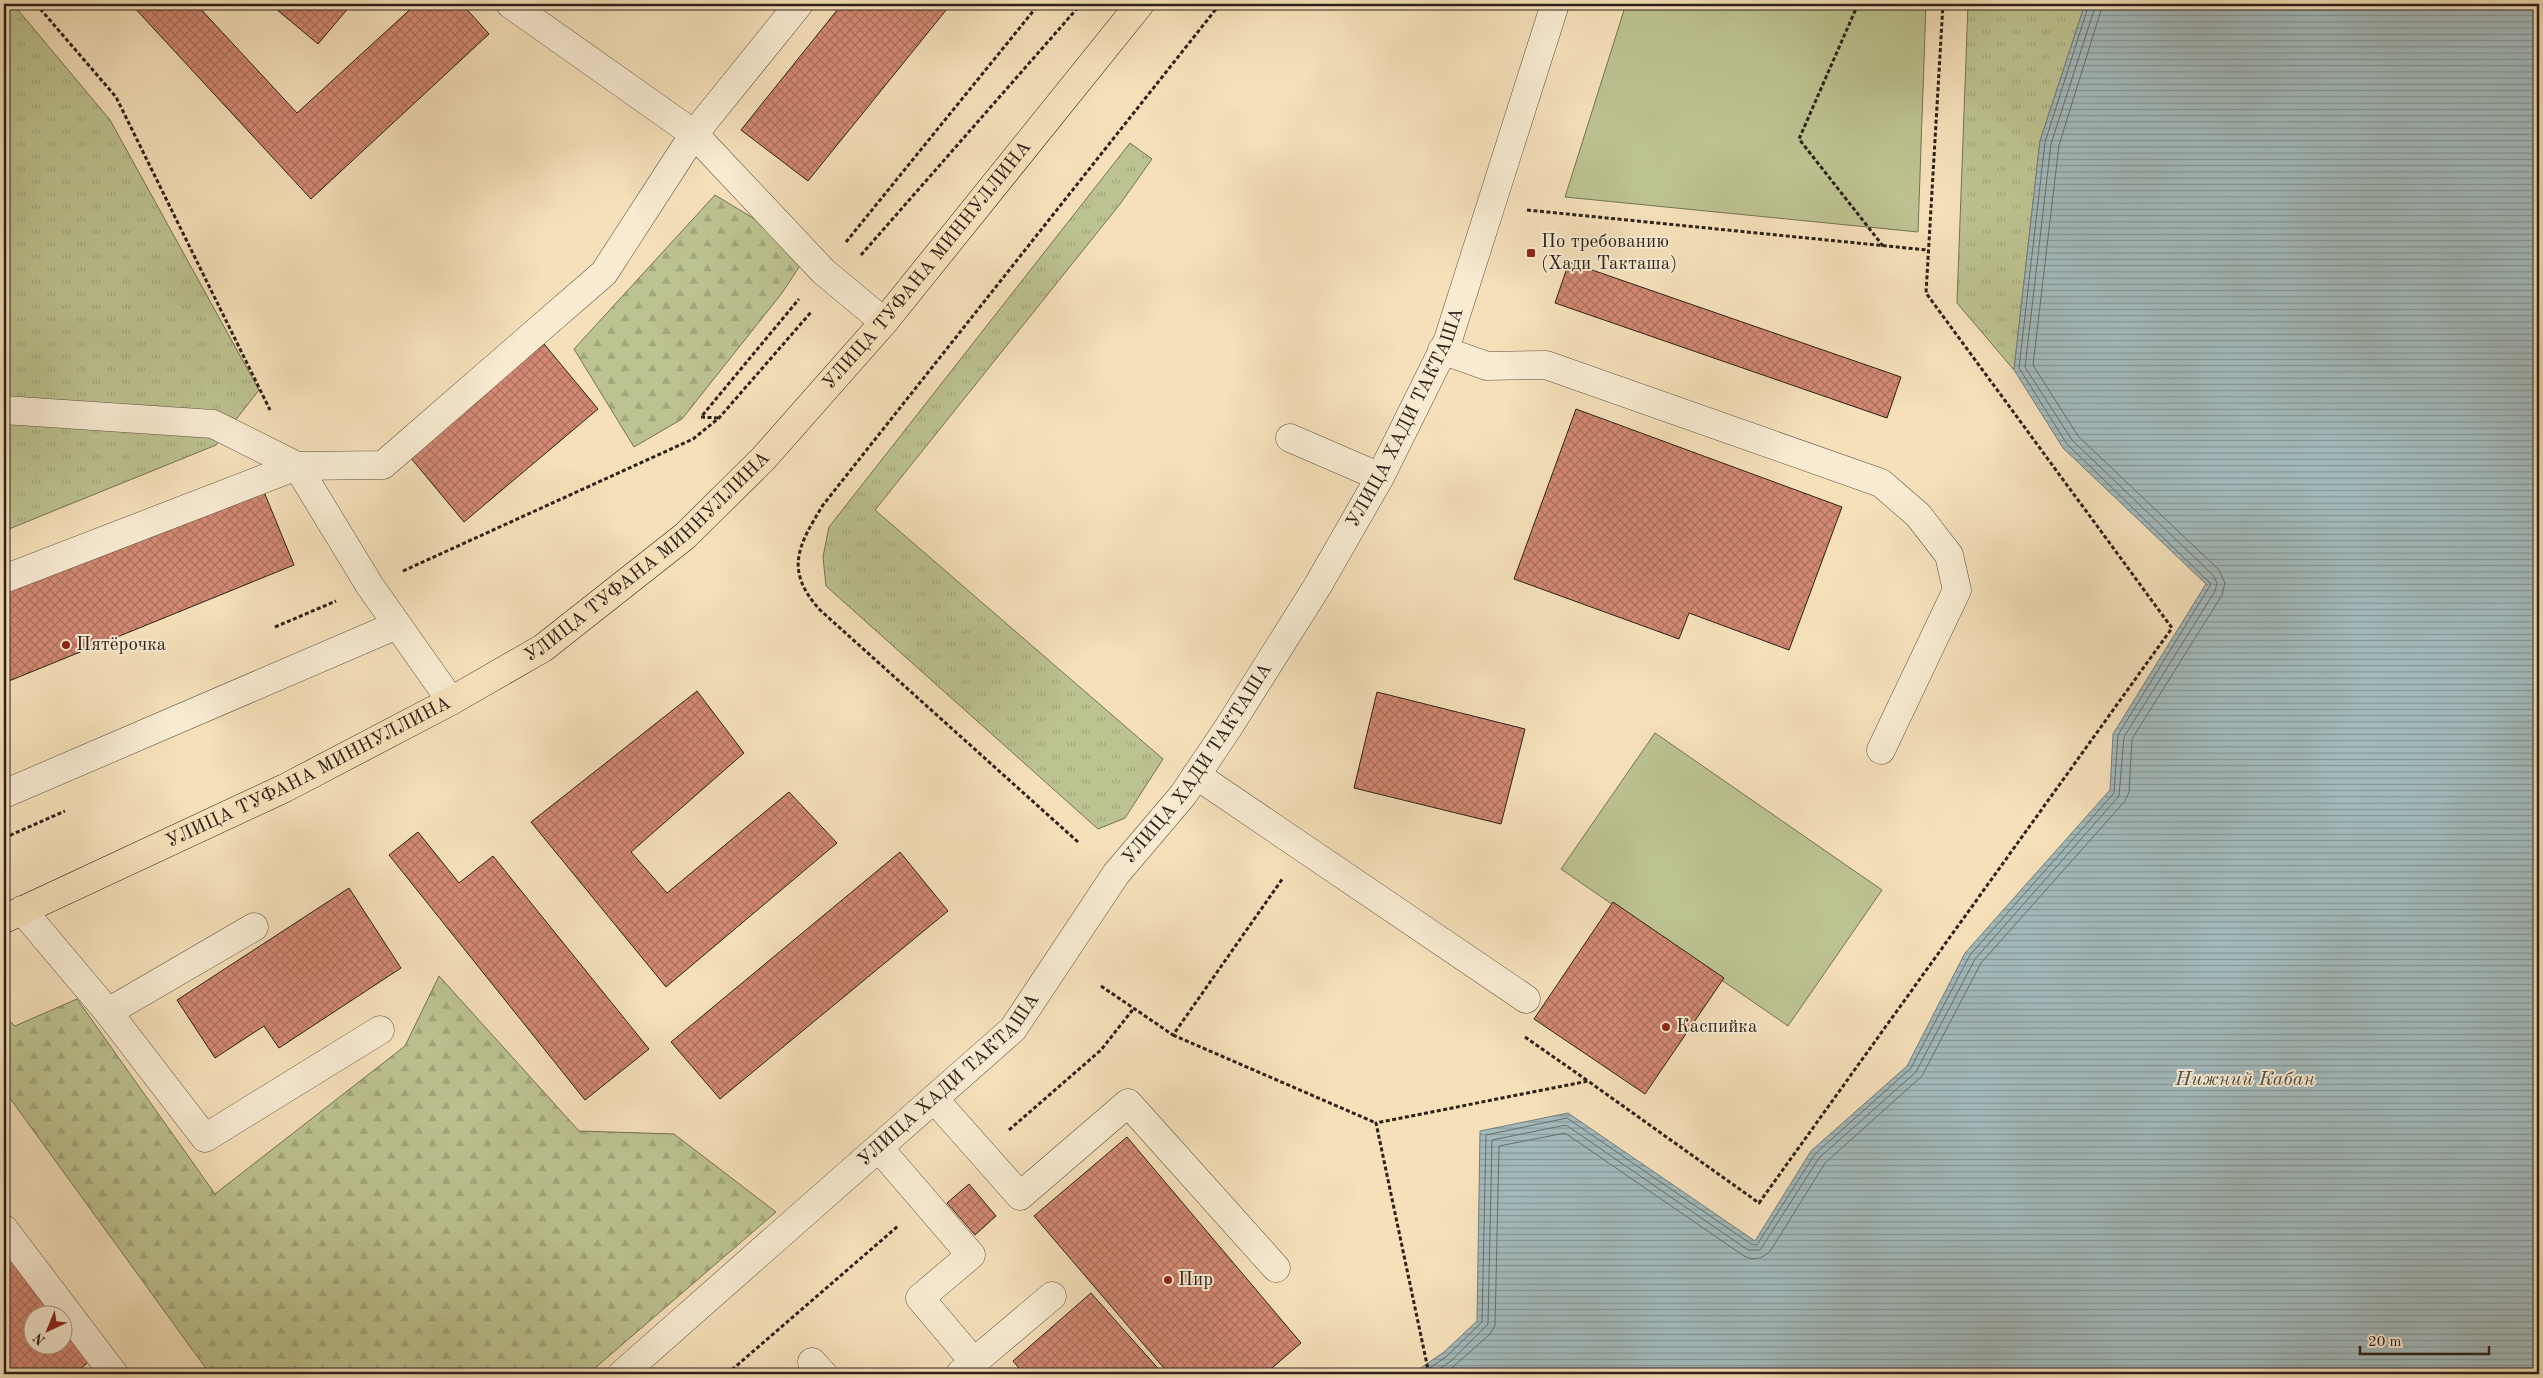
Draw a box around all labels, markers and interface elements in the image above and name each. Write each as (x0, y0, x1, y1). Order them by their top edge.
street label: УЛИЦА ТУФАНА МИННУЛЛИНА (819, 137, 1035, 393)
place label: По требованию (Хади Такташа) (1541, 233, 1677, 274)
marker: По требованию (Хади Такташа) (1525, 247, 1537, 259)
street label: УЛИЦА ХАДИ ТАКТАША (1344, 305, 1467, 531)
street label: УЛИЦА ТУФАНА МИННУЛЛИНА (521, 448, 774, 666)
place label: Пятёрочка (76, 636, 167, 655)
marker: Пятёрочка (60, 639, 72, 651)
street label: УЛИЦА ХАДИ ТАКТАША (1119, 659, 1276, 868)
street label: УЛИЦА ТУФАНА МИННУЛЛИНА (163, 693, 454, 852)
street label: УЛИЦА ХАДИ ТАКТАША (855, 990, 1043, 1170)
place label: Каспийка (1676, 1018, 1758, 1037)
marker: Каспийка (1660, 1021, 1672, 1033)
water label: Нижний Кабан (2174, 1070, 2315, 1090)
place label: Пир (1178, 1271, 1213, 1290)
marker: Пир (1162, 1274, 1174, 1286)
north arrow (22, 1306, 72, 1356)
scale bar (2360, 1323, 2489, 1355)
text: N (31, 1330, 48, 1347)
text: 20 m (2368, 1335, 2402, 1350)

